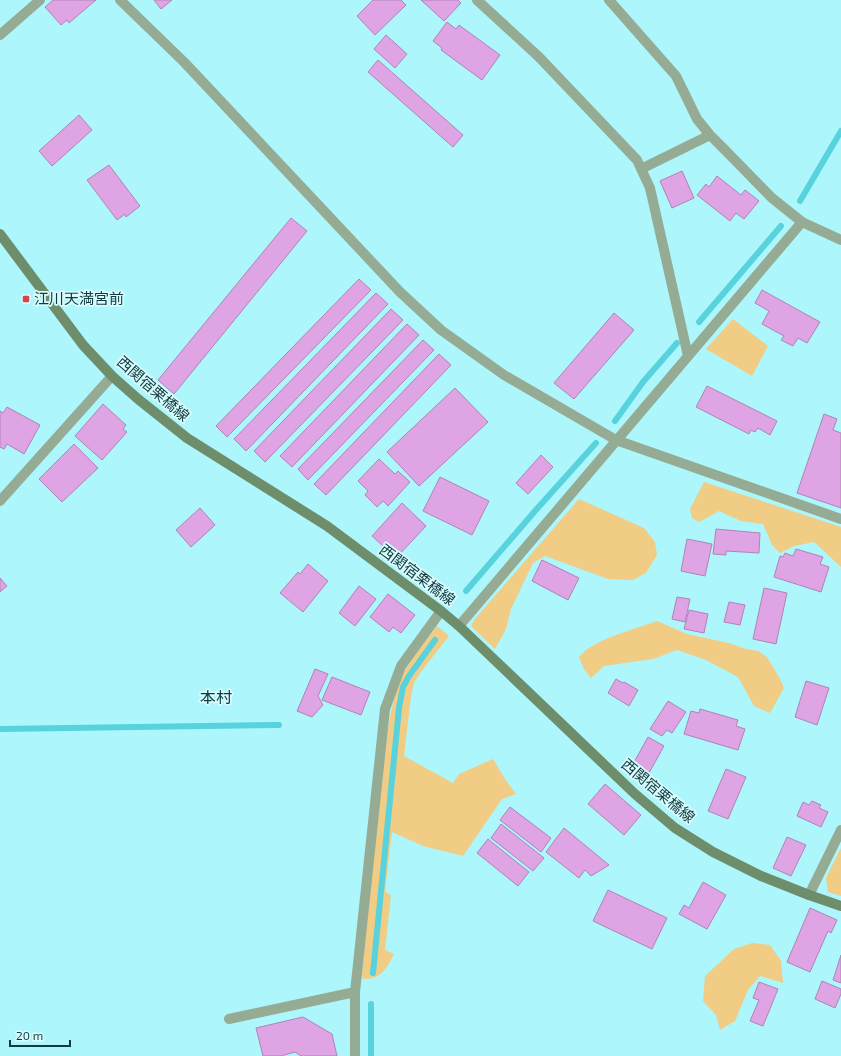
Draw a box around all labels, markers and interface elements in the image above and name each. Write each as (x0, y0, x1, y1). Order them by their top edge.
place label: 江川天満宮前 (34, 289, 124, 307)
marker: 江川天満宮前 (21, 294, 31, 304)
street label: 西関宿栗橋線 (114, 352, 194, 425)
street label: 西関宿栗橋線 (376, 540, 459, 608)
district label: 本村 (200, 687, 232, 706)
street label: 西関宿栗橋線 (618, 754, 699, 826)
scale bar (10, 1022, 70, 1048)
text: 20 m (16, 1028, 43, 1042)

